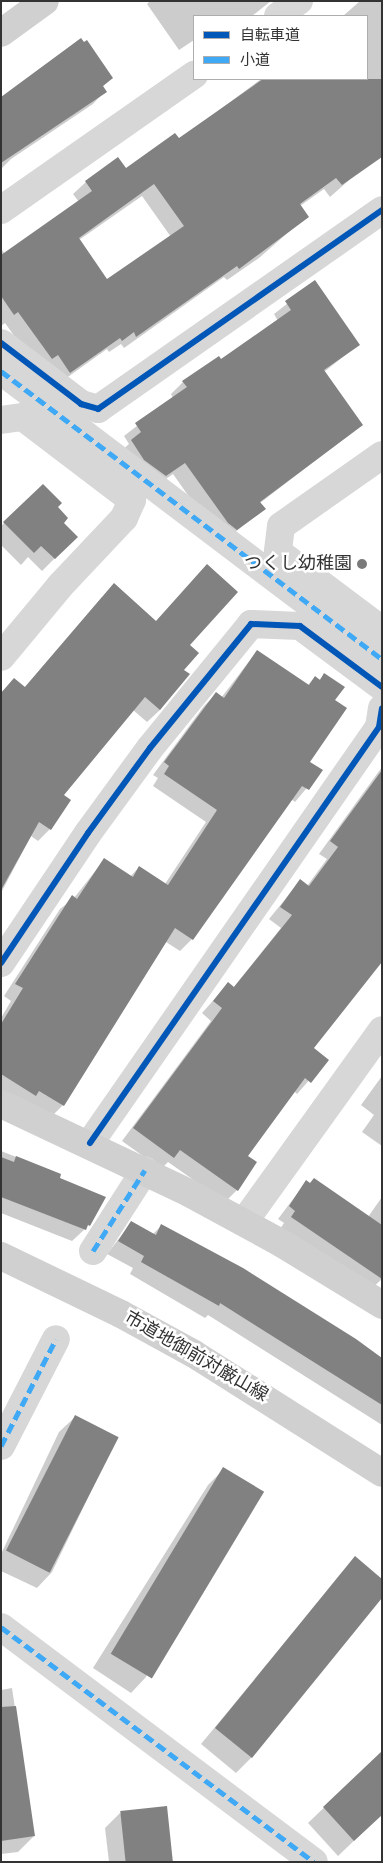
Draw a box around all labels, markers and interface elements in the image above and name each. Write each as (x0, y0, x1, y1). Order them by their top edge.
legend (193, 15, 368, 80)
text: 自転車道 (240, 25, 300, 46)
text: 小道 (240, 50, 270, 71)
place label: つくし幼稚園 (244, 553, 352, 575)
marker: つくし幼稚園 (356, 558, 368, 570)
street label: 市道地御前対厳山線 (120, 1307, 272, 1407)

